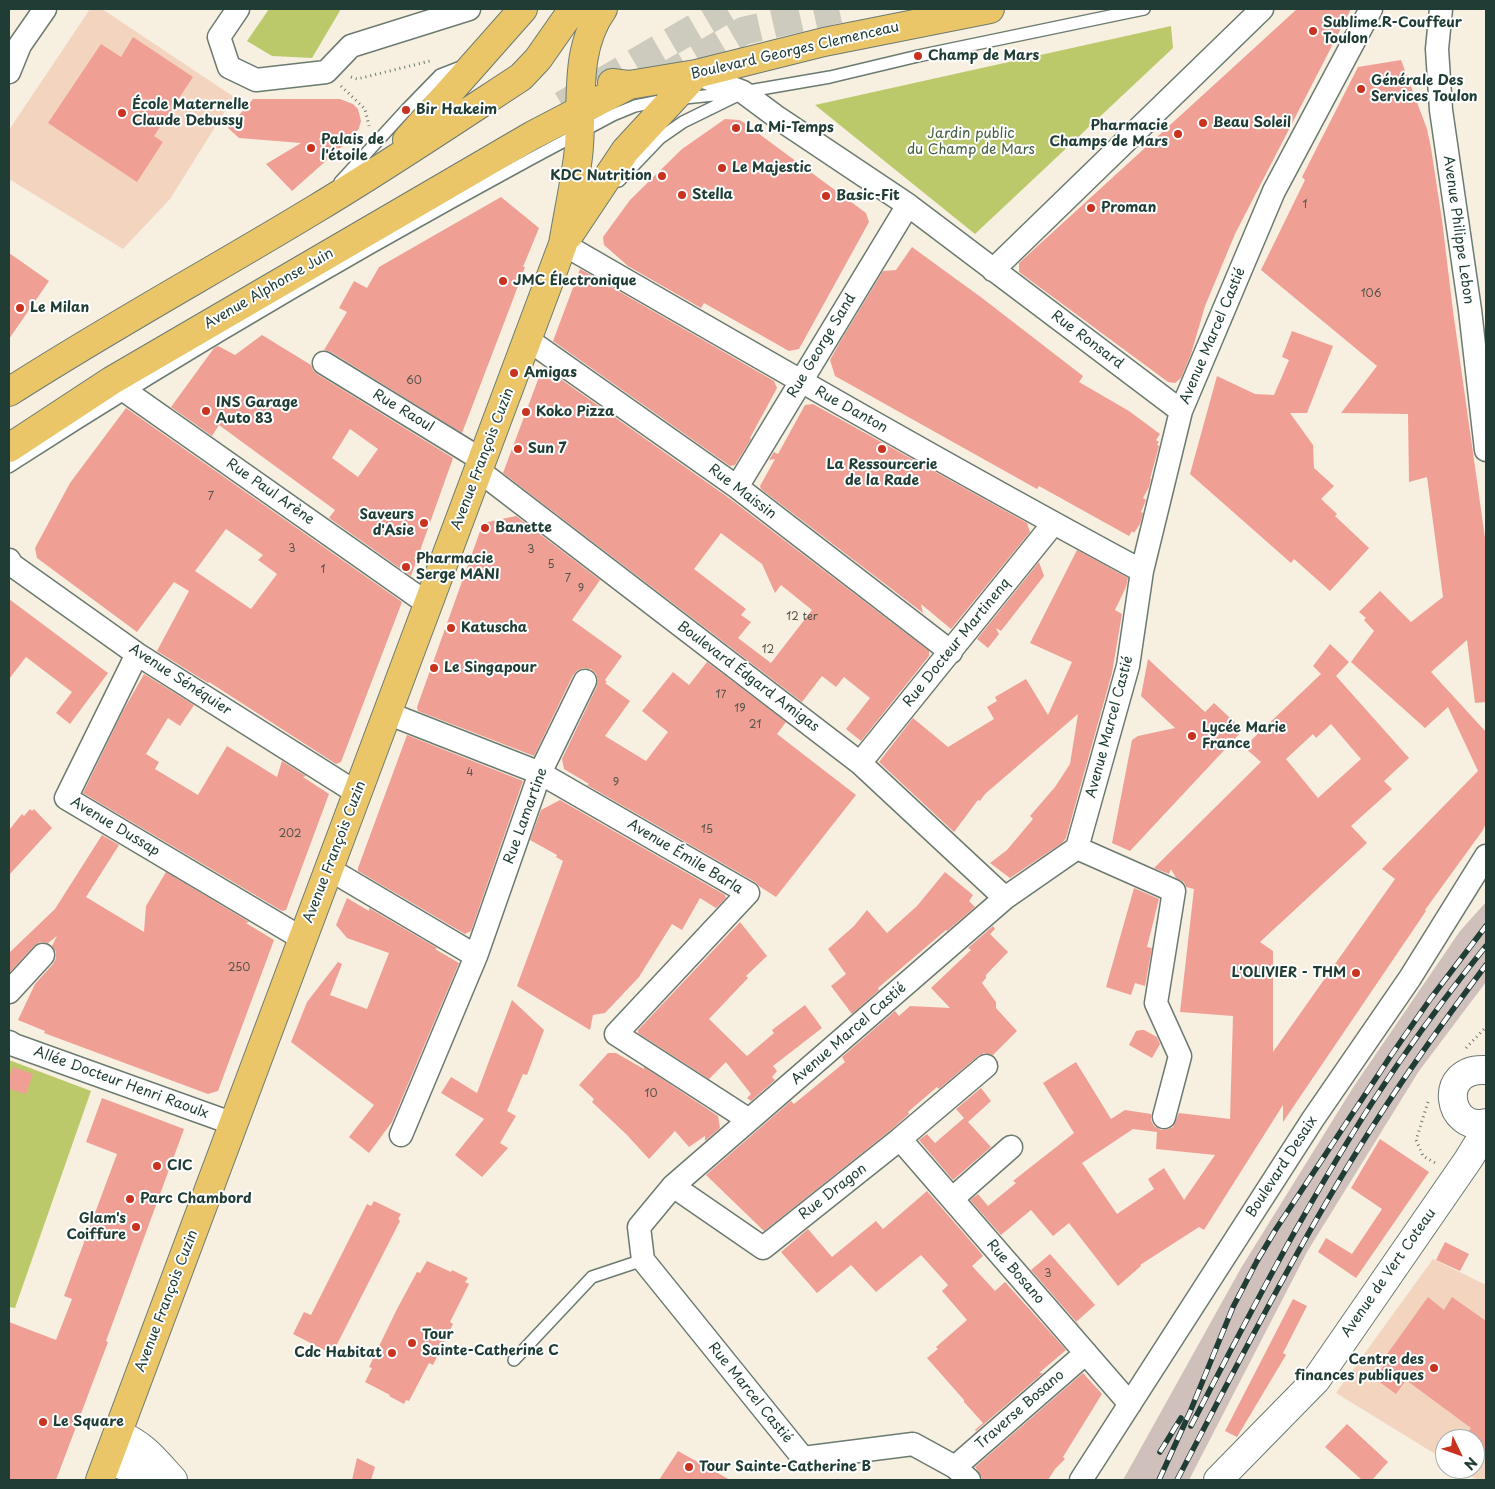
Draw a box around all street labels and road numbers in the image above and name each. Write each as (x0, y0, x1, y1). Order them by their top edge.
street label: Boulevard Georges Clemenceau (689, 19, 901, 83)
street label: Avenue Philippe Lebon (1439, 155, 1477, 305)
street label: Avenue Alphonse Juin (201, 245, 337, 333)
street label: Avenue Marcel Castié (1177, 265, 1249, 407)
street label: Rue George Sand (784, 291, 860, 401)
street label: Rue Ronsard (1048, 307, 1126, 373)
street label: Rue Danton (812, 383, 890, 437)
street label: Rue Raoul (369, 386, 437, 436)
street label: Avenue François Cuzin (448, 386, 518, 532)
street label: Rue Paul Arène (223, 455, 317, 529)
street label: Rue Maissin (705, 461, 779, 523)
street label: Rue Docteur Martinenq (900, 575, 1014, 711)
street label: Boulevard Édgard Amigas (674, 618, 822, 736)
street label: Avenue Sénéquier (126, 641, 234, 719)
street label: Avenue Marcel Castié (1083, 654, 1137, 800)
street label: Rue Lamartine (501, 765, 551, 867)
street label: Avenue François Cuzin (300, 779, 370, 925)
street label: Avenue Dussap (67, 794, 163, 860)
street label: Avenue Émile Barla (624, 816, 746, 898)
street label: Avenue Marcel Castié (788, 980, 910, 1088)
street label: Allée Docteur Henri Raoulx (31, 1044, 211, 1122)
street label: Boulevard Desaix (1243, 1113, 1321, 1221)
street label: Rue Dragon (796, 1160, 870, 1224)
street label: Avenue de Vert Coteau (1338, 1205, 1440, 1341)
street label: Avenue François Cuzin (132, 1228, 202, 1374)
street label: Rue Bosano (983, 1236, 1047, 1308)
street label: Rue Marcel Castié (704, 1339, 796, 1447)
street label: Traverse Bosano (972, 1367, 1068, 1453)

